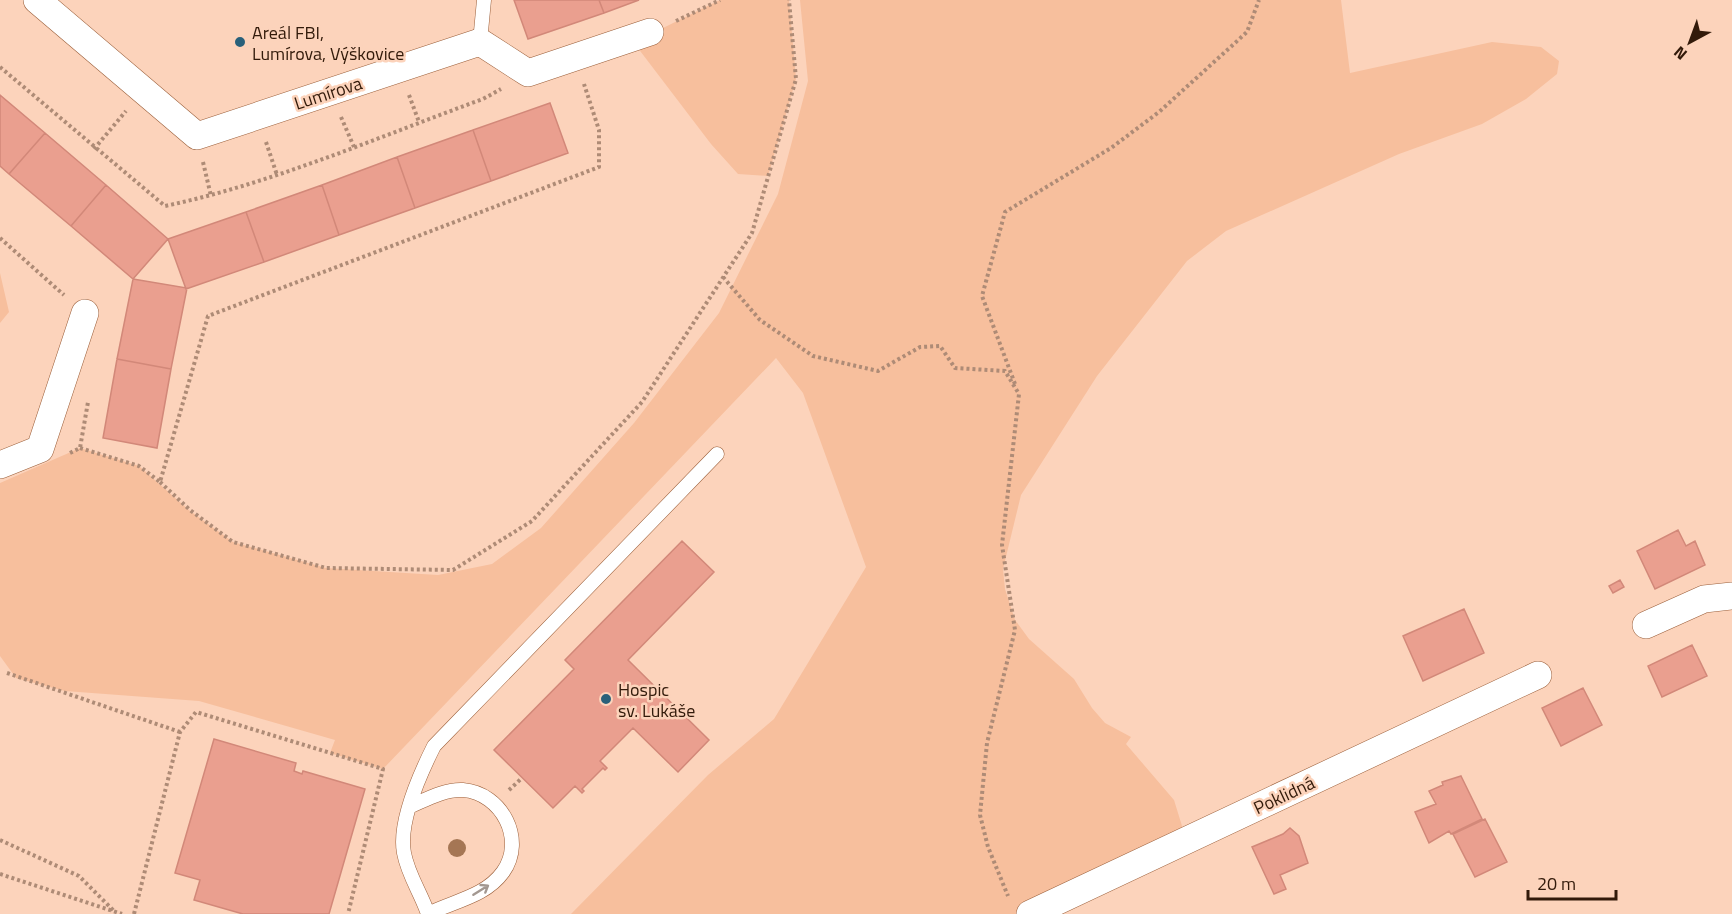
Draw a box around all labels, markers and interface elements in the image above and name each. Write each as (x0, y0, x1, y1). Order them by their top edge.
north arrow (1660, 12, 1720, 72)
place label: Areál FBI, Lumírova, Výškovice (252, 19, 404, 67)
marker: Areál FBI, Lumírova, Výškovice (233, 35, 247, 49)
text: N (1668, 41, 1692, 66)
street label: Lumírova (291, 69, 365, 117)
place label: Hospic sv. Lukáše (618, 676, 695, 724)
marker: Hospic sv. Lukáše (599, 692, 613, 706)
street label: Poklidná (1249, 769, 1319, 821)
scale bar (1528, 863, 1616, 901)
text: 20 m (1537, 870, 1576, 897)
one-way arrow (472, 884, 489, 896)

